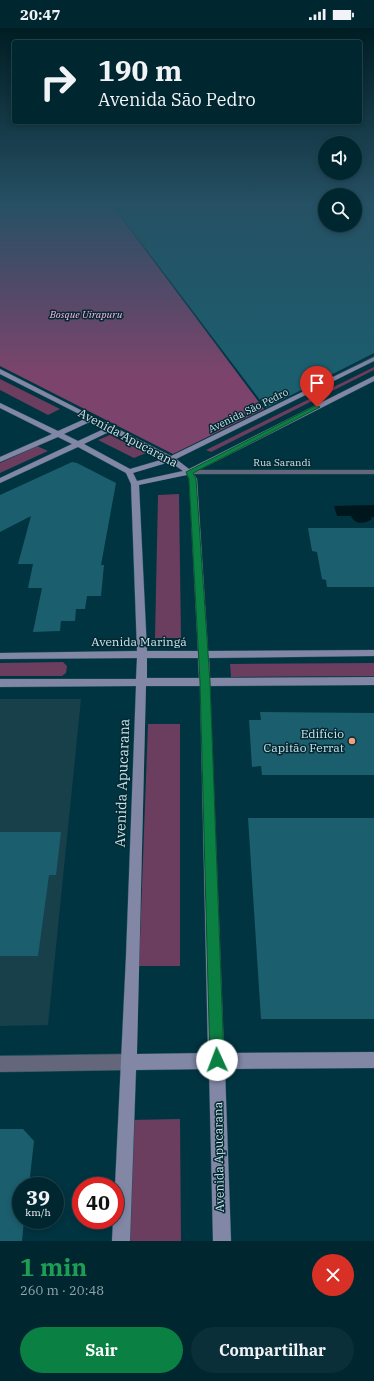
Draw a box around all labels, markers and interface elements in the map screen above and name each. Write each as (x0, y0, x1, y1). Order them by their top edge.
text: 20:47 (20, 5, 61, 24)
text: 190 m (98, 52, 182, 89)
icon: right (32, 56, 84, 108)
text: Avenida São Pedro (98, 88, 256, 111)
map controls (318, 136, 362, 232)
button: sound (318, 136, 362, 180)
button: search (318, 188, 362, 232)
park label: Bosque Uirapuru (49, 308, 123, 321)
pin (300, 366, 334, 407)
icon: arrive (306, 372, 328, 394)
street label: Avenida São Pedro (206, 385, 291, 435)
street label: Avenida Apucarana (76, 405, 181, 470)
street label: Rua Sarandi (253, 456, 311, 469)
street label: Avenida Maringá (91, 634, 187, 649)
street label: Avenida Apucarana (111, 718, 133, 848)
place label: Edifício Capitão Ferrat (264, 726, 344, 755)
marker: Edifício Capitão Ferrat (347, 736, 357, 746)
position arrow (196, 1039, 238, 1081)
street label: Avenida Apucarana (210, 1101, 227, 1212)
speed limit sign: 40 (72, 1177, 124, 1229)
text: 39 (26, 1184, 50, 1211)
text: km/h (25, 1206, 51, 1219)
text: 1 min (20, 1251, 87, 1283)
button: close (312, 1254, 354, 1296)
text: 260 m · 20:48 (20, 1282, 104, 1299)
button: Sair (20, 1327, 183, 1373)
button: Compartilhar (191, 1327, 354, 1373)

